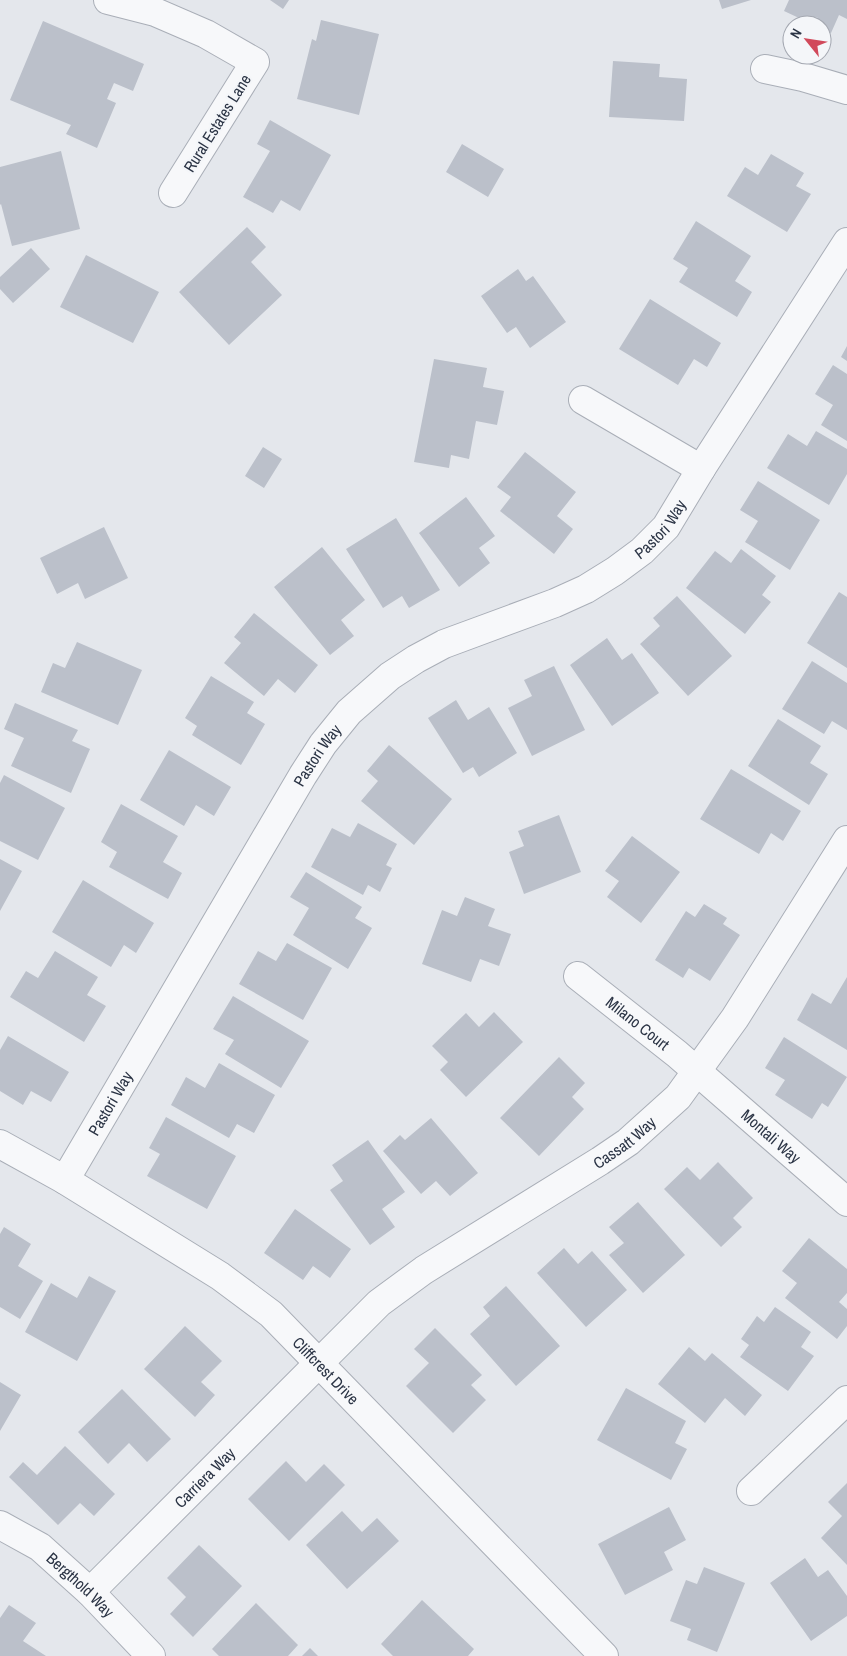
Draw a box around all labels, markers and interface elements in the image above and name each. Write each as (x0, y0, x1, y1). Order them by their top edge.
north arrow (782, 15, 832, 65)
text: N (786, 25, 806, 42)
street label: Rural Estates Lane (178, 70, 256, 176)
street label: Pastori Way (630, 495, 691, 564)
street label: Pastori Way (288, 719, 346, 790)
street label: Milano Court (601, 991, 674, 1055)
street label: Pastori Way (83, 1067, 138, 1139)
street label: Montali Way (737, 1104, 806, 1168)
street label: Cassatt Way (589, 1111, 661, 1174)
street label: Cliffcrest Drive (288, 1332, 364, 1409)
street label: Carriera Way (169, 1442, 240, 1513)
street label: Bergthold Way (42, 1547, 120, 1622)

